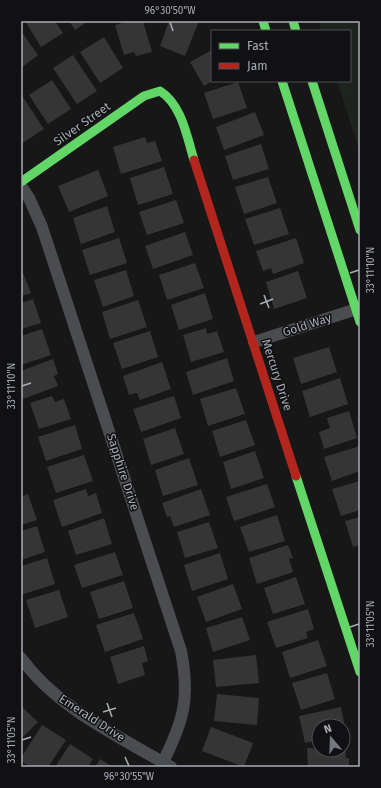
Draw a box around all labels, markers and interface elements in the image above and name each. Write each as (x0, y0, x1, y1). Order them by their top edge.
text: 96°30'50"W (144, 5, 196, 17)
legend (211, 30, 351, 82)
text: Fast (247, 39, 269, 53)
text: Jam (247, 59, 267, 73)
street label: Silver Street (51, 99, 114, 149)
text: 33°11'10"N (365, 247, 377, 293)
street label: Gold Way (281, 311, 333, 339)
street label: Mercury Drive (259, 337, 295, 413)
text: 33°11'10"N (6, 363, 18, 409)
street label: Sapphire Drive (104, 432, 142, 512)
text: 33°11'05"N (365, 601, 377, 647)
street label: Emerald Drive (56, 692, 128, 744)
text: 33°11'05"N (6, 717, 18, 763)
north arrow (311, 718, 351, 758)
text: N (322, 722, 333, 736)
text: 96°30'55"W (104, 771, 155, 783)

